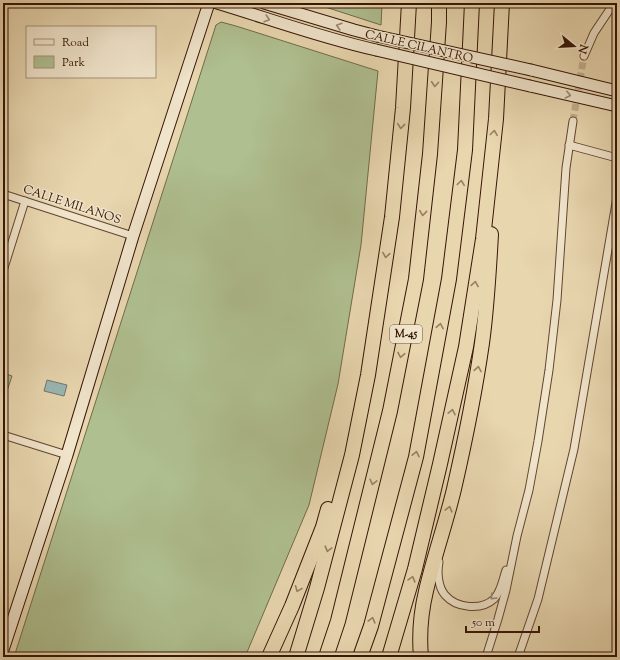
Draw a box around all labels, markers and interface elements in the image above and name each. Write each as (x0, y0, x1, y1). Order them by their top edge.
one-way arrow (264, 15, 271, 23)
one-way arrow (336, 22, 343, 31)
legend (26, 26, 156, 78)
street label: CALLE CILANTRO (363, 26, 475, 68)
north arrow (554, 26, 594, 66)
text: Road (62, 34, 89, 52)
text: N (574, 41, 592, 56)
text: Park (62, 54, 85, 72)
one-way arrow (430, 81, 439, 87)
one-way arrow (565, 90, 571, 98)
one-way arrow (397, 123, 406, 129)
one-way arrow (490, 130, 499, 136)
one-way arrow (456, 180, 465, 186)
street label: CALLE MILANOS (21, 181, 123, 229)
one-way arrow (419, 210, 428, 216)
one-way arrow (382, 252, 391, 258)
one-way arrow (471, 281, 479, 287)
one-way arrow (436, 323, 444, 329)
road number: M-45 (390, 325, 422, 343)
one-way arrow (398, 352, 406, 359)
one-way arrow (473, 365, 481, 372)
one-way arrow (447, 409, 455, 415)
one-way arrow (412, 450, 420, 457)
one-way arrow (369, 479, 377, 485)
one-way arrow (444, 506, 452, 513)
one-way arrow (324, 546, 332, 552)
one-way arrow (407, 576, 415, 582)
one-way arrow (295, 586, 303, 593)
one-way arrow (490, 593, 498, 600)
scale bar (466, 608, 539, 634)
text: 50 m (471, 614, 495, 632)
one-way arrow (367, 617, 376, 624)

